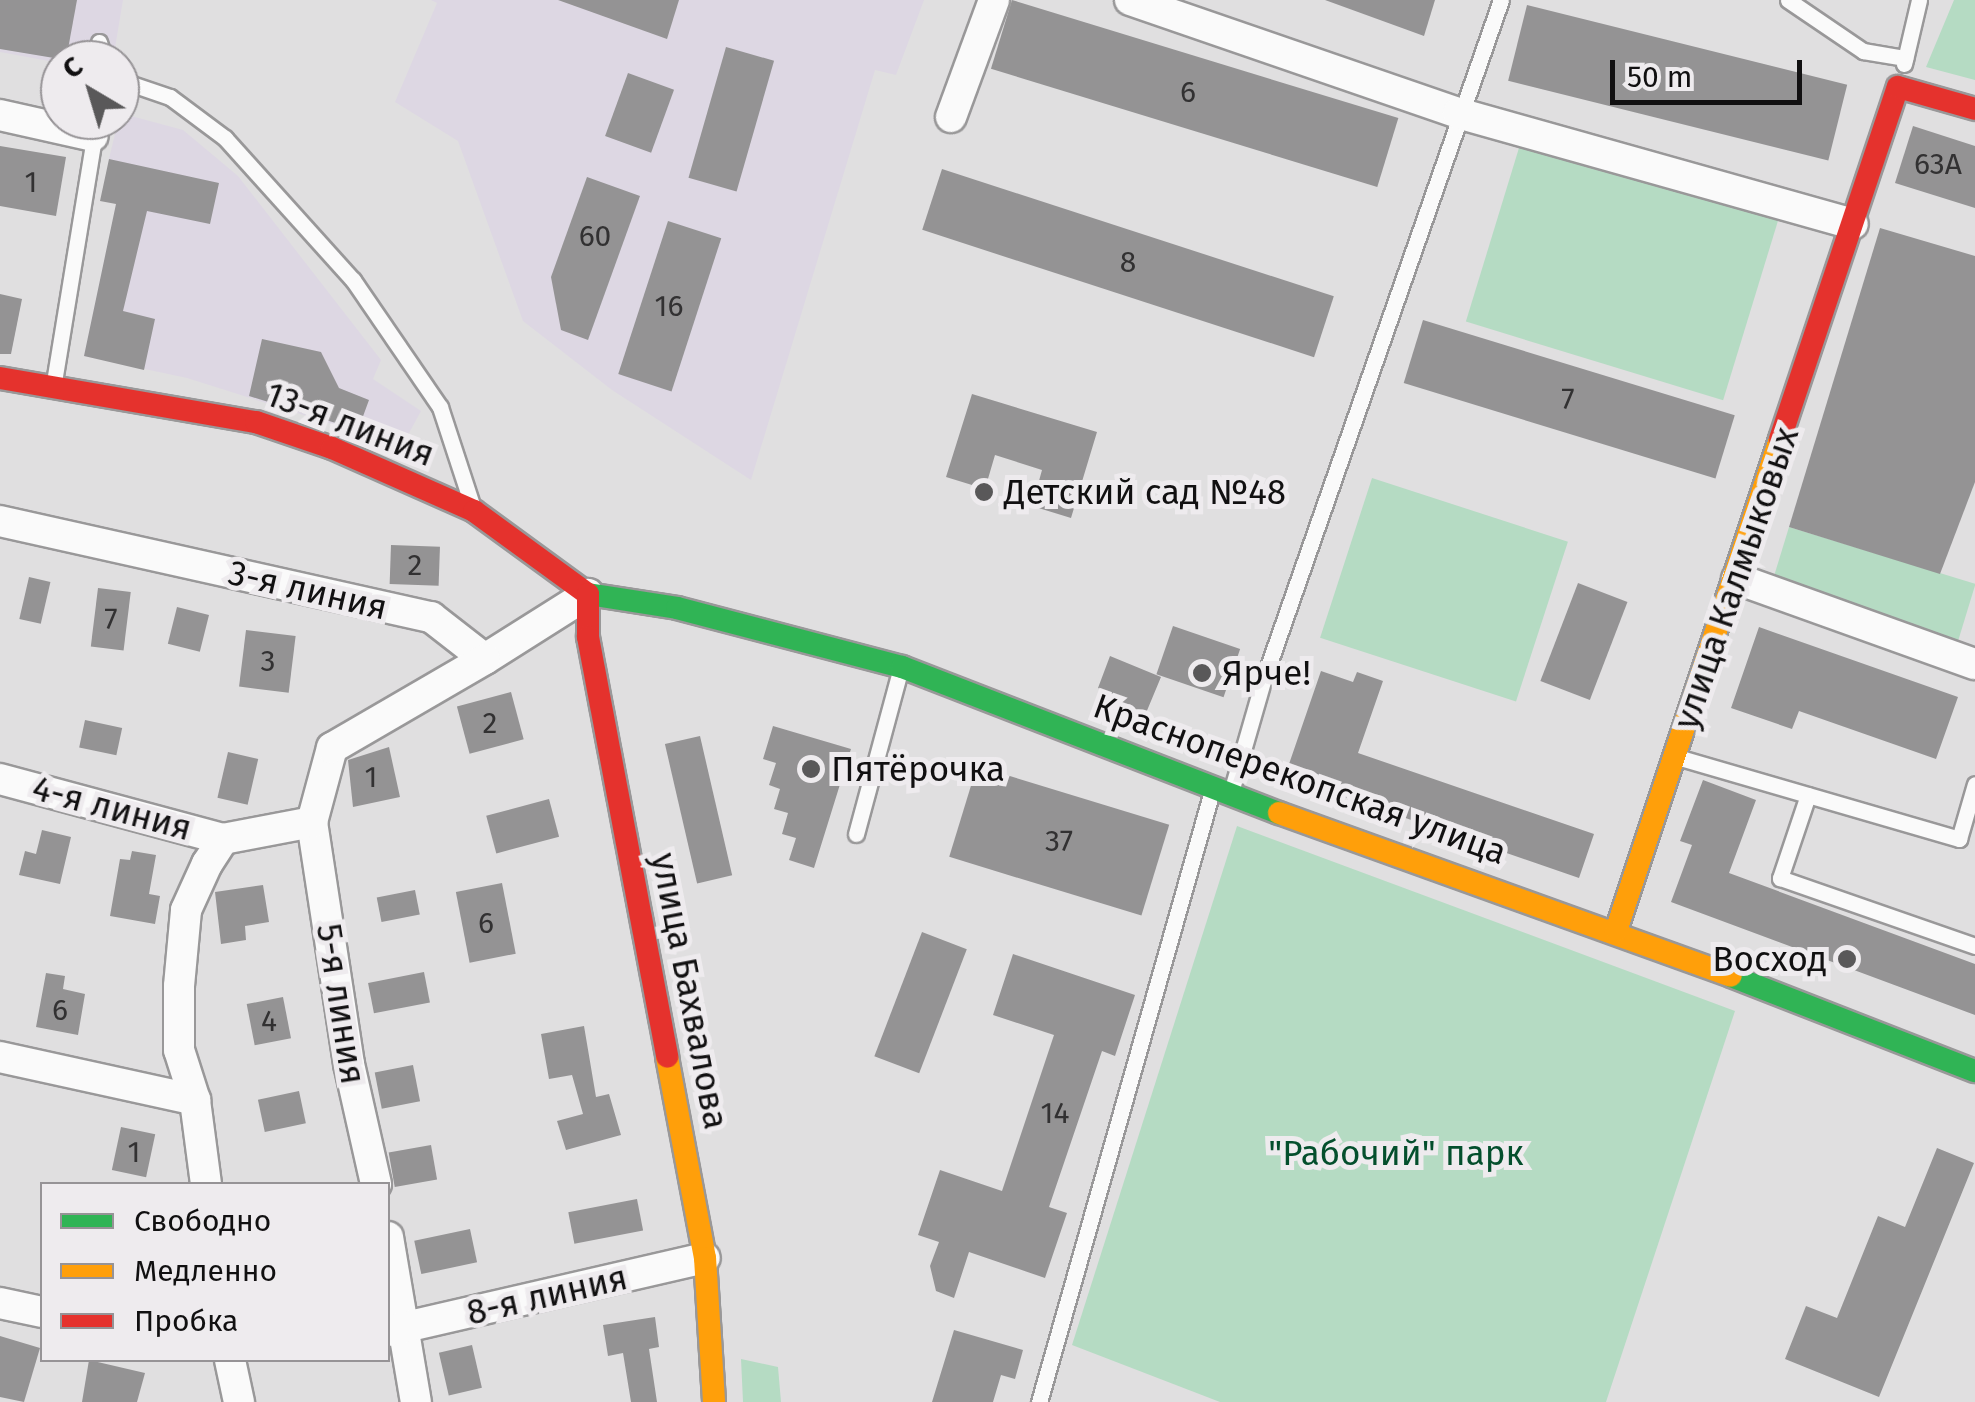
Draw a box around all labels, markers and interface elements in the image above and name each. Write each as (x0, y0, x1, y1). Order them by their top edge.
north arrow (40, 40, 140, 140)
scale bar (1615, 40, 1808, 102)
text: С (56, 50, 89, 86)
text: 50 m (1627, 59, 1692, 95)
house number: 6 (1180, 74, 1196, 110)
house number: 63А (1914, 146, 1962, 182)
house number: 1 (25, 164, 37, 200)
house number: 60 (579, 218, 611, 254)
house number: 8 (1120, 244, 1136, 280)
house number: 16 (655, 288, 683, 324)
street label: 13-я линия (260, 373, 440, 475)
house number: 7 (1561, 381, 1575, 417)
street label: улица Калмыковых (1665, 422, 1807, 734)
place label: Детский сад №48 (1004, 471, 1286, 513)
marker: Детский сад №48 (973, 481, 995, 503)
house number: 2 (408, 547, 422, 583)
street label: 3-я линия (224, 551, 392, 629)
house number: 7 (104, 601, 118, 637)
house number: 3 (261, 643, 275, 679)
place label: Ярче! (1222, 652, 1311, 694)
marker: Ярче! (1191, 662, 1213, 684)
street label: Красноперекопская улица (1088, 685, 1512, 873)
house number: 2 (483, 705, 497, 741)
place label: Пятёрочка (831, 748, 1005, 790)
marker: Пятёрочка (800, 758, 822, 780)
house number: 1 (365, 759, 377, 795)
street label: 4-я линия (28, 767, 196, 849)
house number: 37 (1045, 823, 1073, 859)
street label: улица Бахвалова (643, 849, 737, 1133)
house number: 6 (478, 905, 494, 941)
street label: 5-я линия (308, 921, 374, 1087)
place label: Восход (1712, 938, 1827, 980)
marker: Восход (1836, 948, 1858, 970)
house number: 6 (52, 992, 68, 1028)
house number: 4 (261, 1003, 277, 1039)
house number: 14 (1041, 1095, 1069, 1131)
park label: "Рабочий" парк (1268, 1132, 1524, 1174)
house number: 1 (128, 1134, 140, 1170)
legend (40, 1182, 390, 1362)
text: Свободно (134, 1203, 271, 1239)
text: Медленно (134, 1253, 277, 1289)
street label: 8-я линия (463, 1256, 631, 1334)
text: Пробка (134, 1303, 238, 1339)

